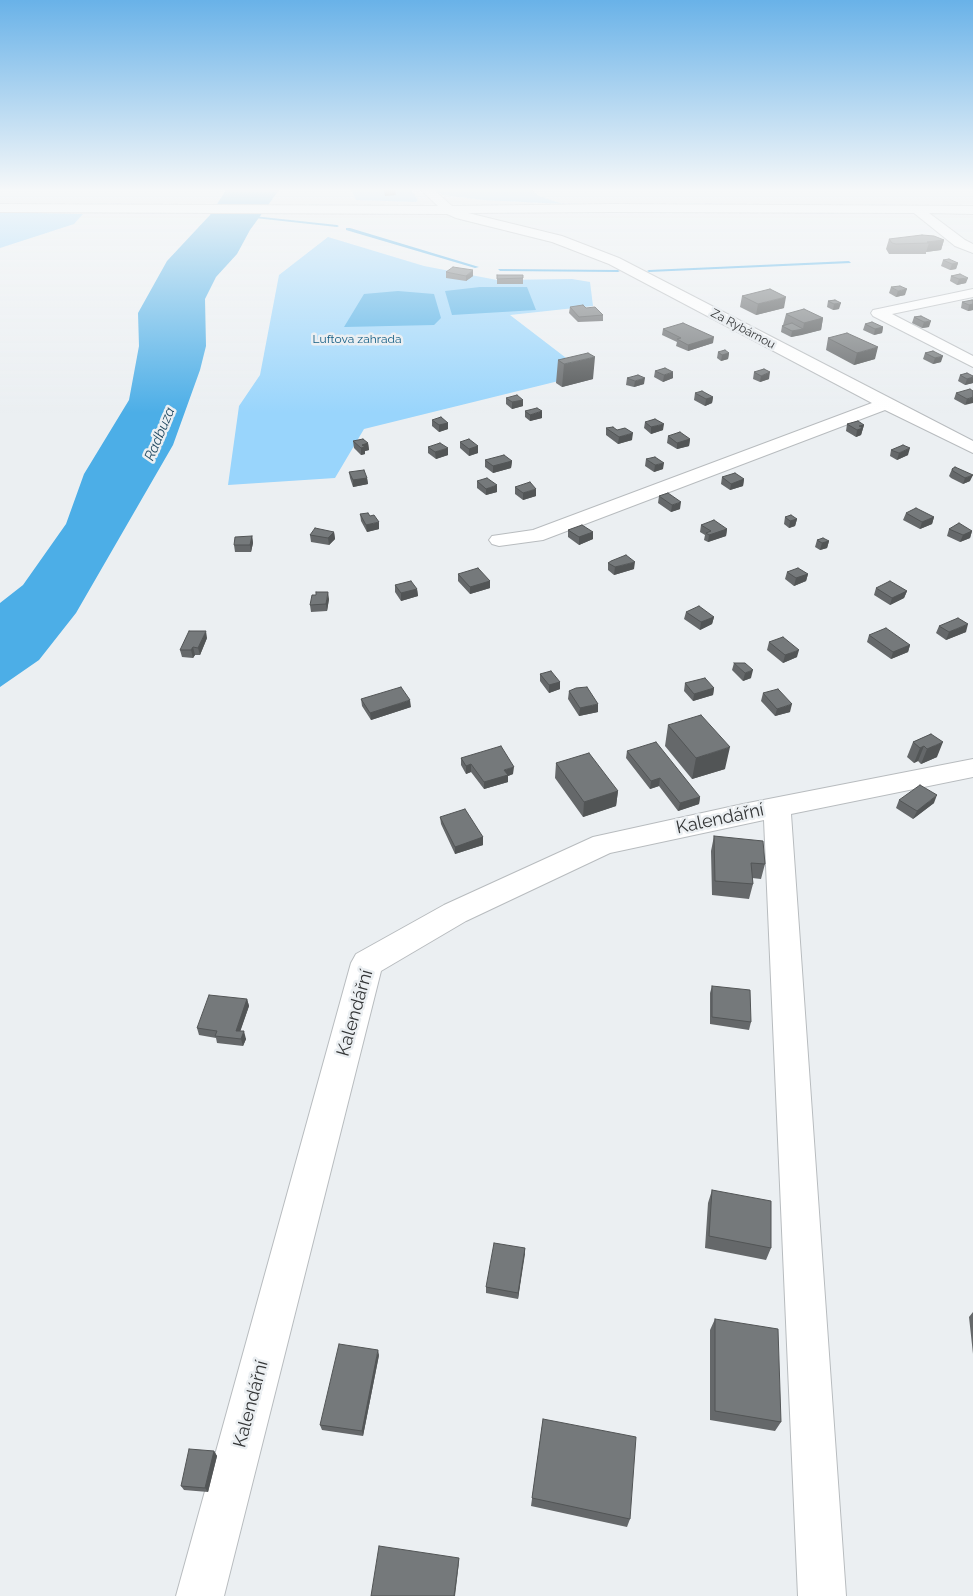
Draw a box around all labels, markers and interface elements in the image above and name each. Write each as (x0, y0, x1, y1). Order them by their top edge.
street label: Za Rybárnou (708, 306, 778, 352)
park label: Luftova zahrada (313, 332, 401, 346)
water label: Radbuza (141, 405, 179, 463)
street label: Kalendářní (674, 799, 766, 839)
street label: Kalendářní (332, 967, 378, 1059)
street label: Kalendářní (229, 1358, 273, 1450)

